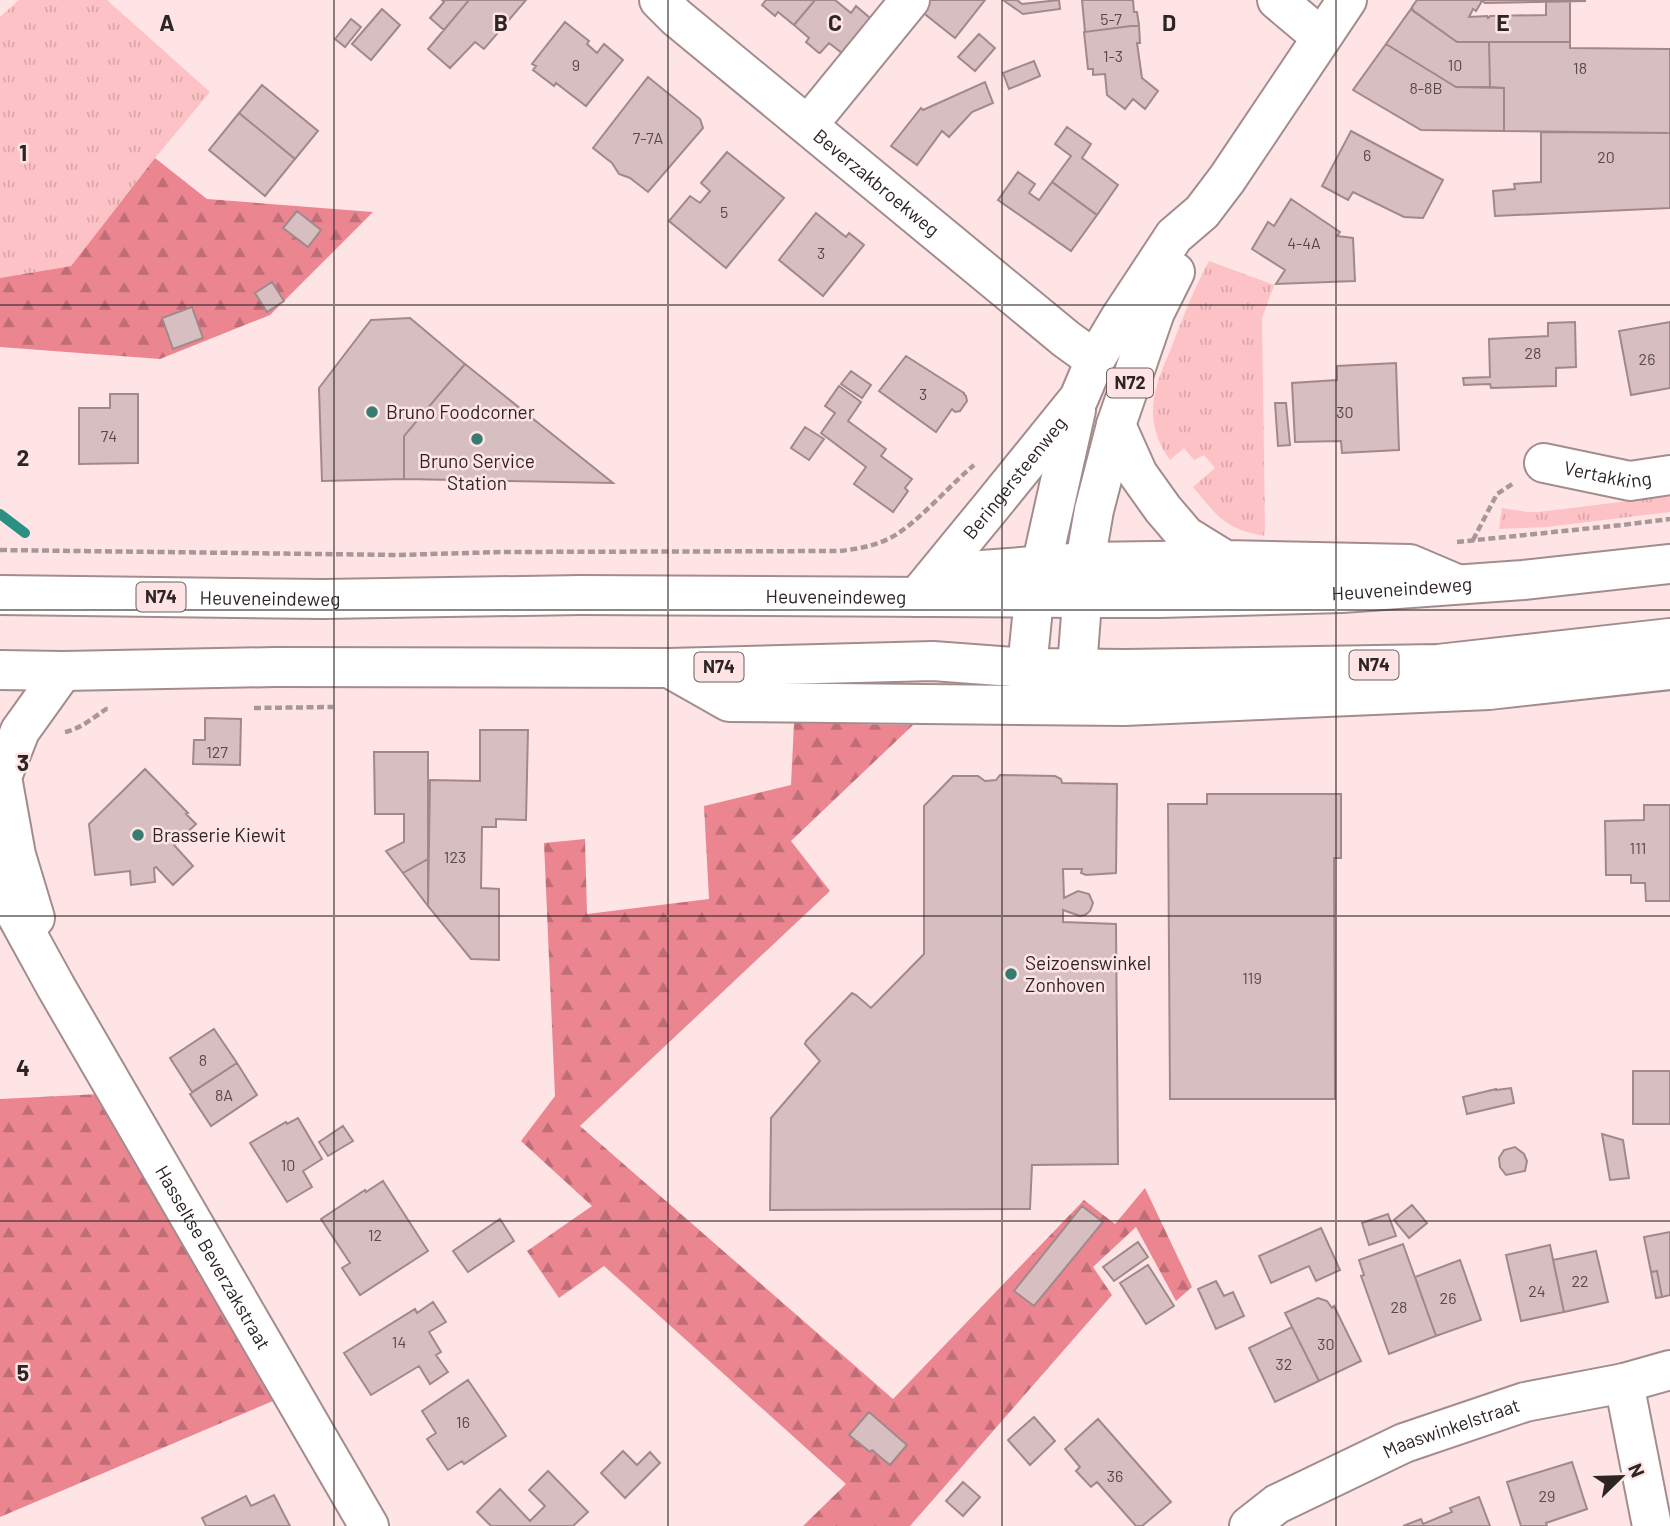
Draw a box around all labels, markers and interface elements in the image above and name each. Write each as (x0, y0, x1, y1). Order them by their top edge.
text: A (159, 8, 175, 36)
text: B (494, 8, 508, 36)
text: C (828, 8, 842, 36)
text: D (1162, 8, 1176, 36)
text: E (1496, 8, 1510, 36)
house number: 5-7 (1100, 9, 1122, 28)
house number: 1-3 (1103, 46, 1123, 65)
house number: 9 (572, 55, 580, 74)
house number: 10 (1448, 55, 1462, 74)
house number: 18 (1573, 58, 1587, 77)
house number: 8-8B (1409, 78, 1443, 97)
street label: Beverzakbroekweg (809, 124, 944, 241)
house number: 7-7A (633, 128, 664, 147)
text: 1 (19, 138, 27, 166)
house number: 6 (1363, 145, 1371, 164)
house number: 20 (1597, 147, 1615, 166)
house number: 5 (720, 202, 728, 221)
house number: 4-4A (1287, 233, 1321, 252)
house number: 3 (817, 243, 825, 262)
house number: 28 (1525, 343, 1541, 362)
house number: 26 (1639, 349, 1655, 368)
road number: N72 (1107, 368, 1153, 398)
house number: 3 (919, 384, 927, 403)
place label: Bruno Foodcorner (386, 400, 535, 423)
house number: 30 (1336, 402, 1354, 421)
marker: Bruno Foodcorner (364, 404, 380, 420)
street label: Beringersteenweg (957, 411, 1071, 543)
house number: 74 (101, 426, 117, 445)
marker: Bruno Service Station (469, 431, 485, 447)
text: 2 (17, 443, 29, 471)
place label: Bruno Service Station (419, 449, 535, 494)
street label: Vertakking (1562, 455, 1653, 492)
street label: Heuveneindeweg (1331, 572, 1473, 604)
road number: N74 (136, 582, 186, 612)
street label: Heuveneindeweg (765, 584, 906, 608)
street label: Heuveneindeweg (199, 585, 341, 610)
road number: N74 (1350, 650, 1398, 680)
road number: N74 (694, 652, 744, 682)
house number: 127 (206, 742, 228, 761)
text: 3 (17, 748, 29, 776)
place label: Brasserie Kiewit (152, 823, 286, 846)
marker: Brasserie Kiewit (130, 827, 146, 843)
house number: 111 (1630, 838, 1646, 857)
house number: 123 (444, 847, 466, 866)
place label: Seizoenswinkel Zonhoven (1025, 951, 1151, 996)
marker: Seizoenswinkel Zonhoven (1003, 966, 1019, 982)
house number: 119 (1242, 968, 1262, 987)
house number: 8 (199, 1050, 207, 1069)
text: 4 (16, 1053, 30, 1081)
house number: 8A (215, 1085, 233, 1104)
house number: 10 (281, 1155, 295, 1174)
street label: Hasseltse Beverzakstraat (151, 1161, 276, 1353)
house number: 12 (368, 1225, 382, 1244)
house number: 22 (1571, 1271, 1589, 1290)
house number: 24 (1528, 1281, 1546, 1300)
house number: 26 (1440, 1288, 1456, 1307)
house number: 28 (1391, 1297, 1407, 1316)
house number: 14 (392, 1332, 406, 1351)
house number: 30 (1317, 1334, 1335, 1353)
house number: 32 (1276, 1354, 1292, 1373)
text: 5 (17, 1358, 29, 1386)
street label: Maaswinkelstraat (1379, 1393, 1522, 1463)
house number: 16 (456, 1412, 470, 1431)
north arrow (1586, 1442, 1656, 1512)
text: N (1624, 1460, 1650, 1480)
house number: 36 (1107, 1466, 1123, 1485)
house number: 29 (1539, 1486, 1555, 1505)

